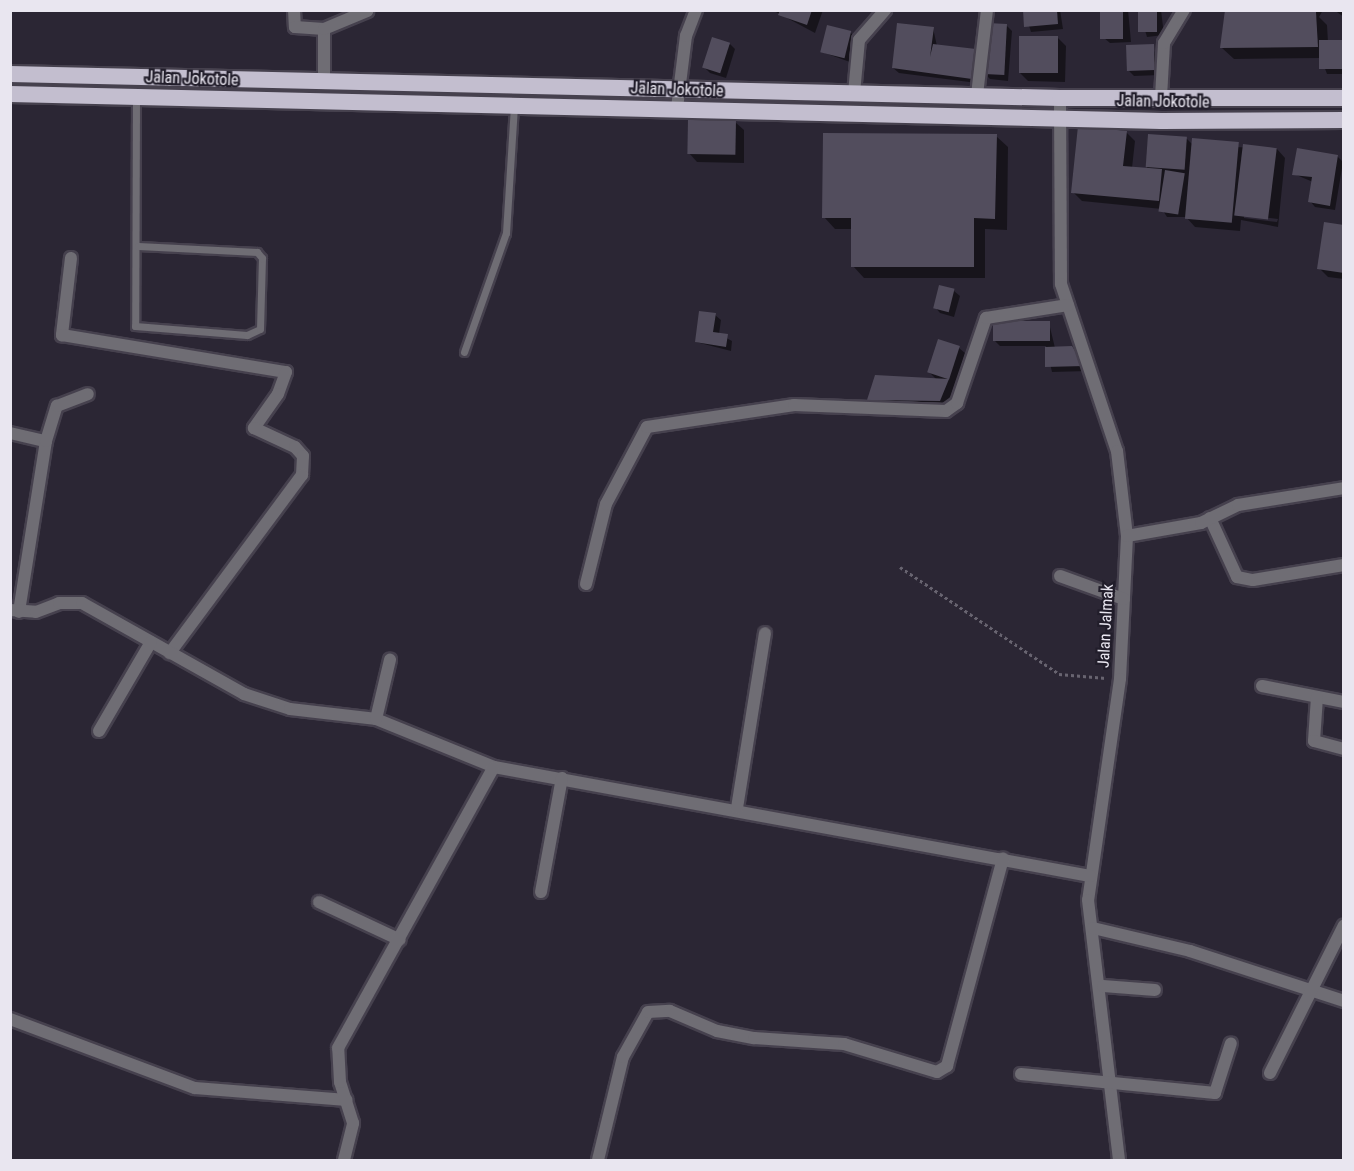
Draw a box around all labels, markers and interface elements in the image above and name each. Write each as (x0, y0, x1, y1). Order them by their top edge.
street label: Jalan Jokotole (145, 68, 239, 90)
street label: Jalan Jokotole (630, 79, 724, 101)
street label: Jalan Jokotole (1116, 92, 1210, 112)
street label: Jalan Jalmak (1094, 583, 1118, 669)

